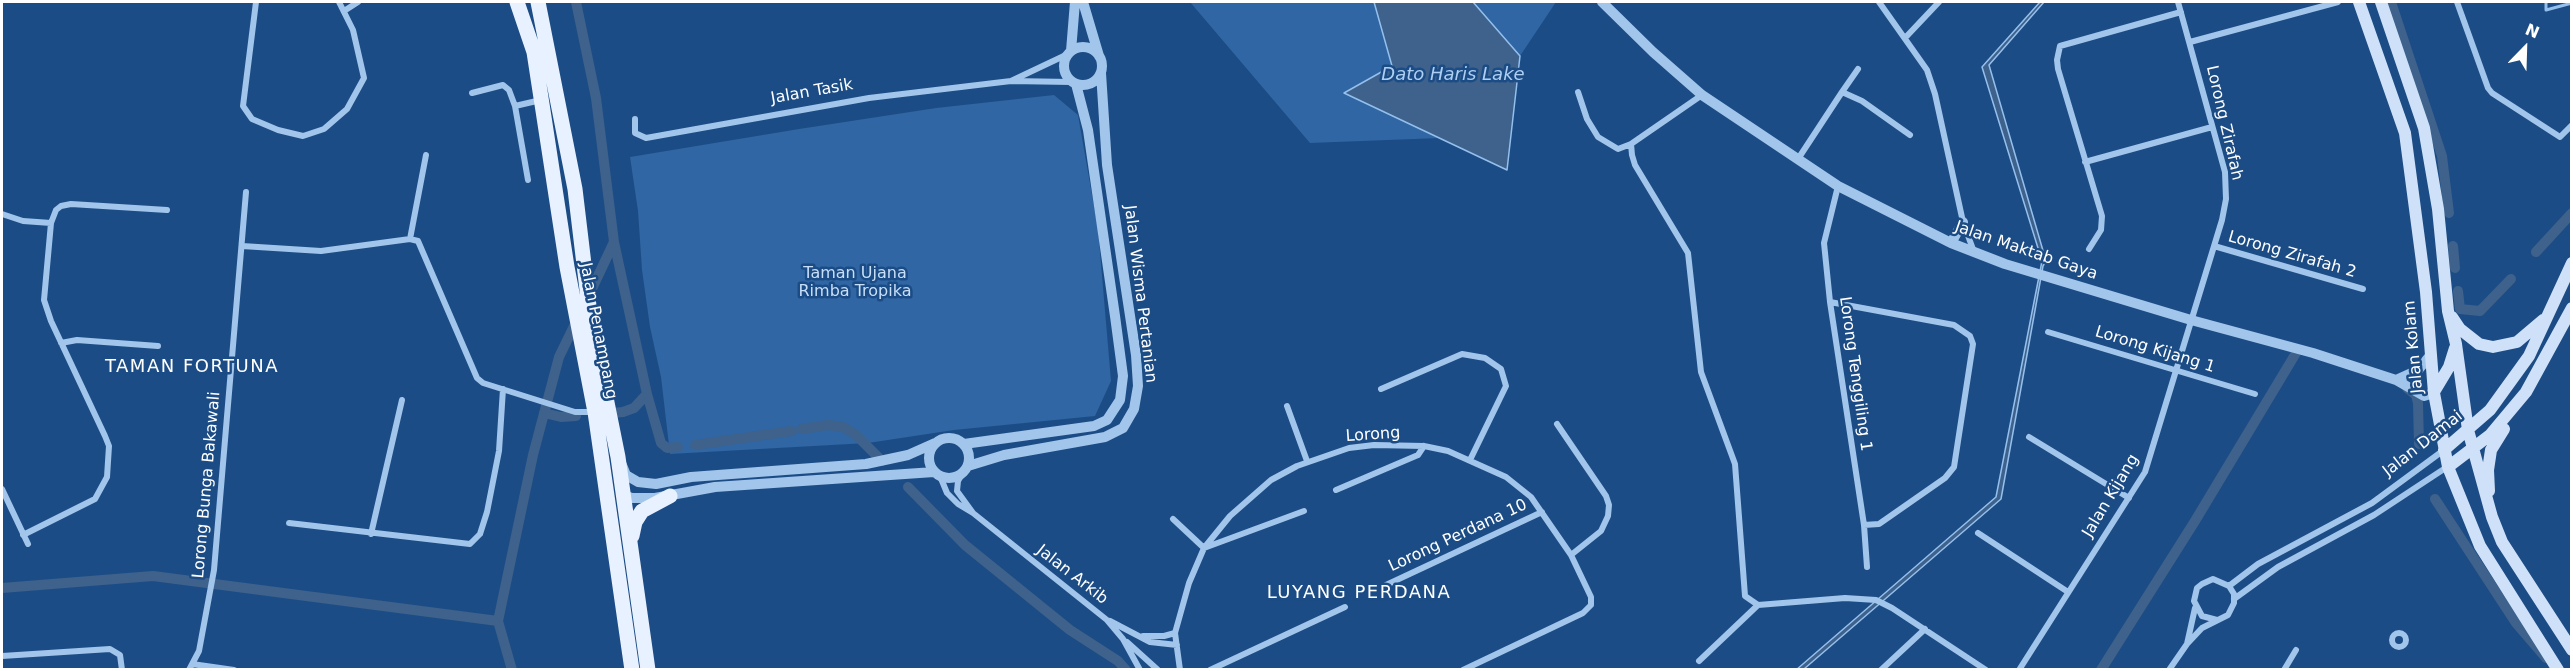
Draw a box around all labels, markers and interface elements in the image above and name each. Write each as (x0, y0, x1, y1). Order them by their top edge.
north arrow (2495, 18, 2555, 78)
text: N (2522, 20, 2542, 42)
water label: Dato Haris Lake (1381, 64, 1525, 86)
street label: Lorong Zirafah (2201, 64, 2247, 182)
street label: Jalan Tasik (769, 75, 855, 109)
street label: Jalan Wisma Pertanian (1120, 204, 1160, 384)
street label: Jalan Maktab Gaya (1952, 218, 2100, 284)
street label: Lorong Zirafah 2 (2226, 228, 2358, 282)
street label: Jalan Penampang (575, 261, 621, 401)
park label: Taman Ujana Rimba Tropika (798, 264, 912, 302)
street label: Lorong Tenggiling 1 (1835, 295, 1875, 453)
street label: Jalan Kolam (2400, 300, 2428, 394)
street label: Lorong Kijang 1 (2093, 323, 2217, 377)
district label: TAMAN FORTUNA (105, 356, 279, 378)
street label: Lorong Bunga Bakawali (189, 391, 225, 579)
street label: Jalan Damai (2379, 407, 2467, 481)
street label: Lorong (1345, 424, 1401, 446)
street label: Jalan Kijang (2079, 451, 2143, 541)
street label: Lorong Perdana 10 (1386, 496, 1530, 576)
street label: Jalan Arkib (1032, 541, 1112, 609)
district label: LUYANG PERDANA (1267, 582, 1451, 604)

